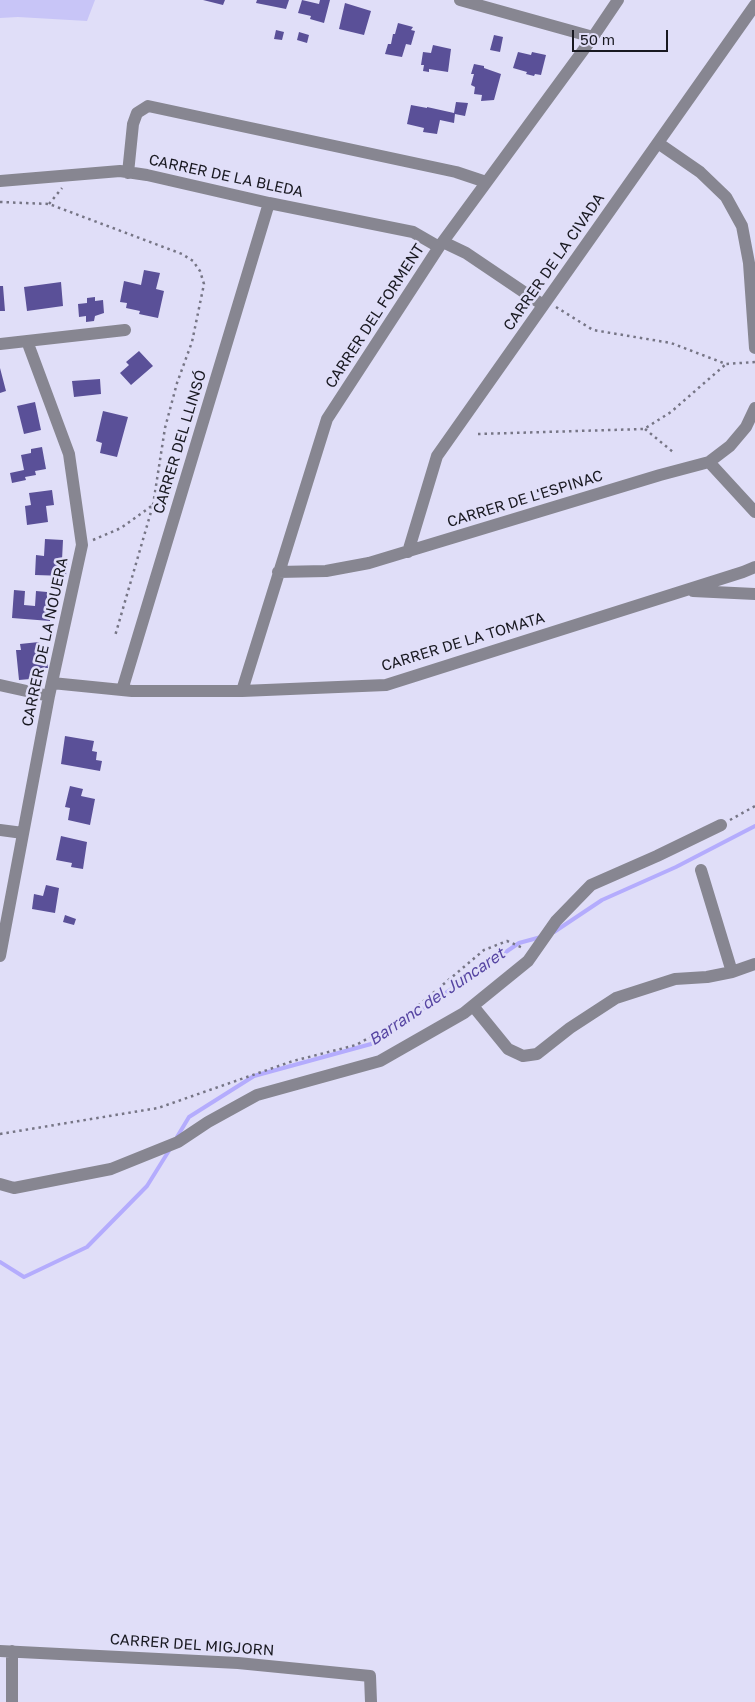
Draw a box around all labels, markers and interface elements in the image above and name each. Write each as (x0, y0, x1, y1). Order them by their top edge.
scale bar (575, 20, 671, 52)
text: 50 m (580, 30, 615, 48)
street label: CARRER DE LA BLEDA (147, 151, 305, 201)
street label: CARRER DE LA CIVADA (500, 190, 608, 334)
street label: CARRER DEL FORMENT (322, 241, 428, 391)
street label: CARRER DEL LLINSÓ (150, 368, 210, 516)
street label: CARRER DE L'ESPINAC (445, 467, 605, 531)
street label: CARRER DE LA NOUERA (18, 556, 72, 728)
street label: CARRER DE LA TOMATA (379, 609, 547, 675)
water label: Barranc del Juncaret (365, 944, 509, 1050)
street label: CARRER DEL MIGJORN (109, 1630, 275, 1660)

